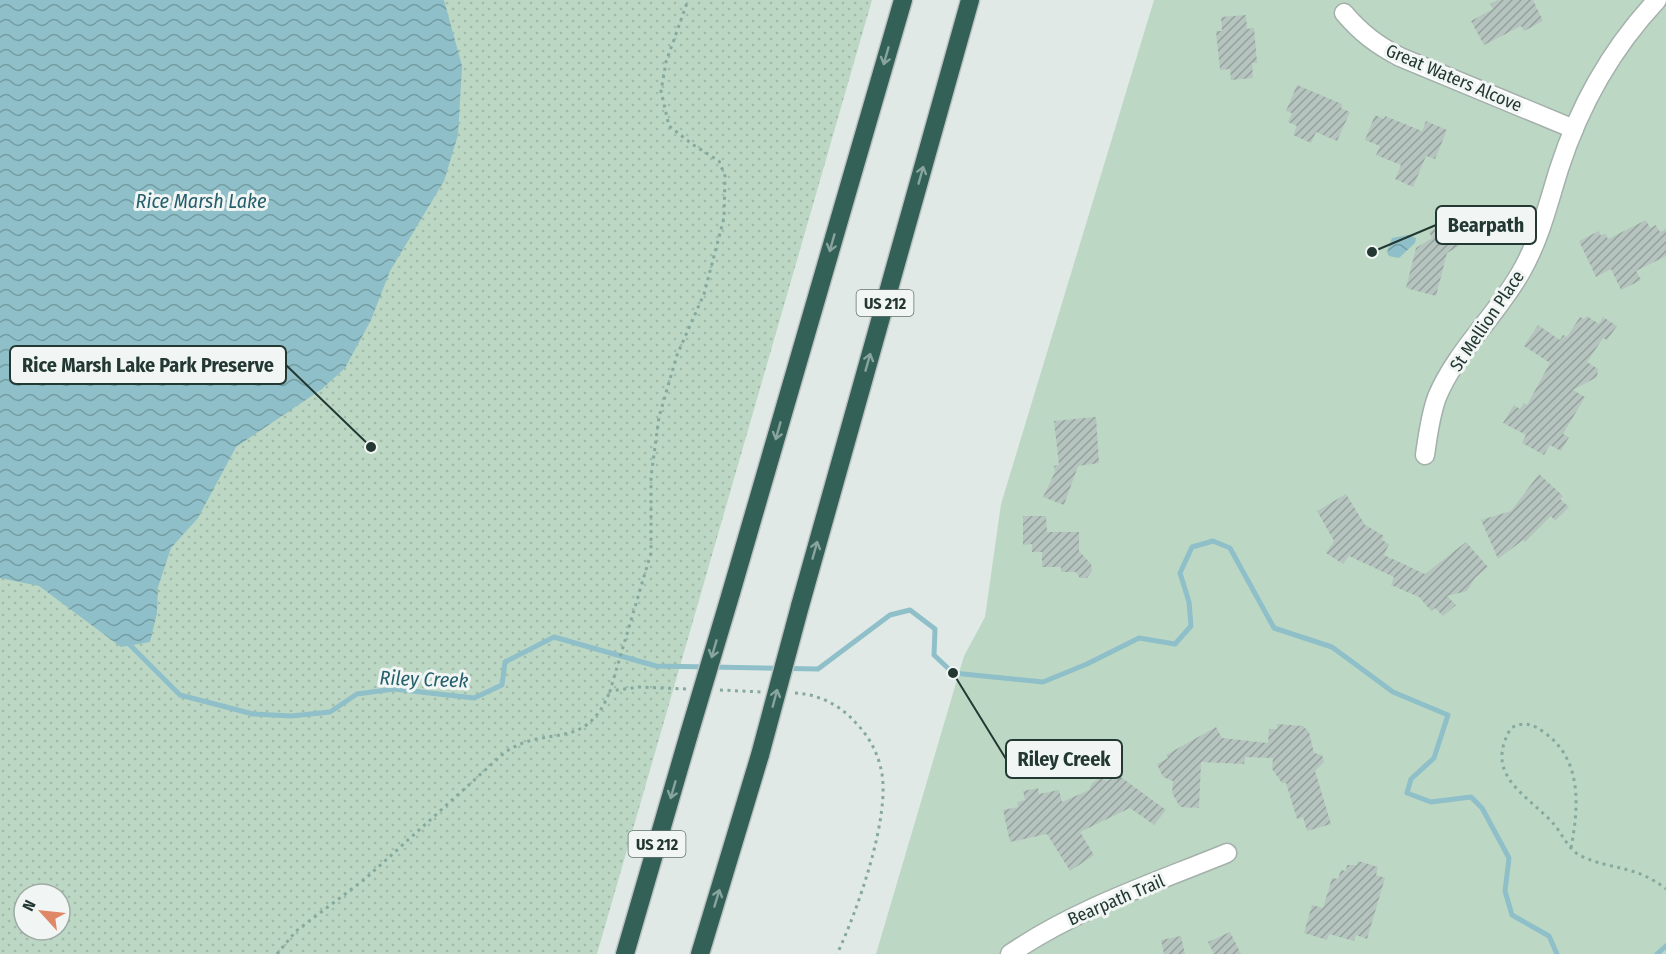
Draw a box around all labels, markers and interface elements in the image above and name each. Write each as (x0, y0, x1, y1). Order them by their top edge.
street label: Great Waters Alcove (1383, 39, 1525, 117)
one-way arrow (880, 46, 891, 65)
one-way arrow (916, 165, 927, 184)
water label: Rice Marsh Lake (136, 189, 267, 213)
callout: Bearpath (1436, 206, 1536, 244)
text: Bearpath (1448, 213, 1524, 237)
one-way arrow (826, 234, 837, 253)
street label: St Mellion Place (1445, 266, 1529, 376)
road number: US 212 (856, 290, 914, 316)
callout: Rice Marsh Lake Park Preserve (10, 346, 286, 384)
text: Rice Marsh Lake Park Preserve (22, 353, 274, 377)
one-way arrow (863, 353, 874, 372)
one-way arrow (772, 421, 783, 440)
one-way arrow (810, 541, 822, 560)
one-way arrow (708, 639, 719, 658)
water label: Riley Creek (379, 665, 469, 693)
one-way arrow (770, 689, 781, 708)
callout: Riley Creek (1006, 740, 1122, 778)
text: Riley Creek (1018, 747, 1111, 771)
one-way arrow (667, 780, 678, 799)
road number: US 212 (628, 831, 686, 857)
street label: Bearpath Trail (1064, 870, 1168, 930)
north arrow (12, 882, 72, 942)
one-way arrow (712, 889, 723, 908)
text: N (18, 897, 40, 914)

